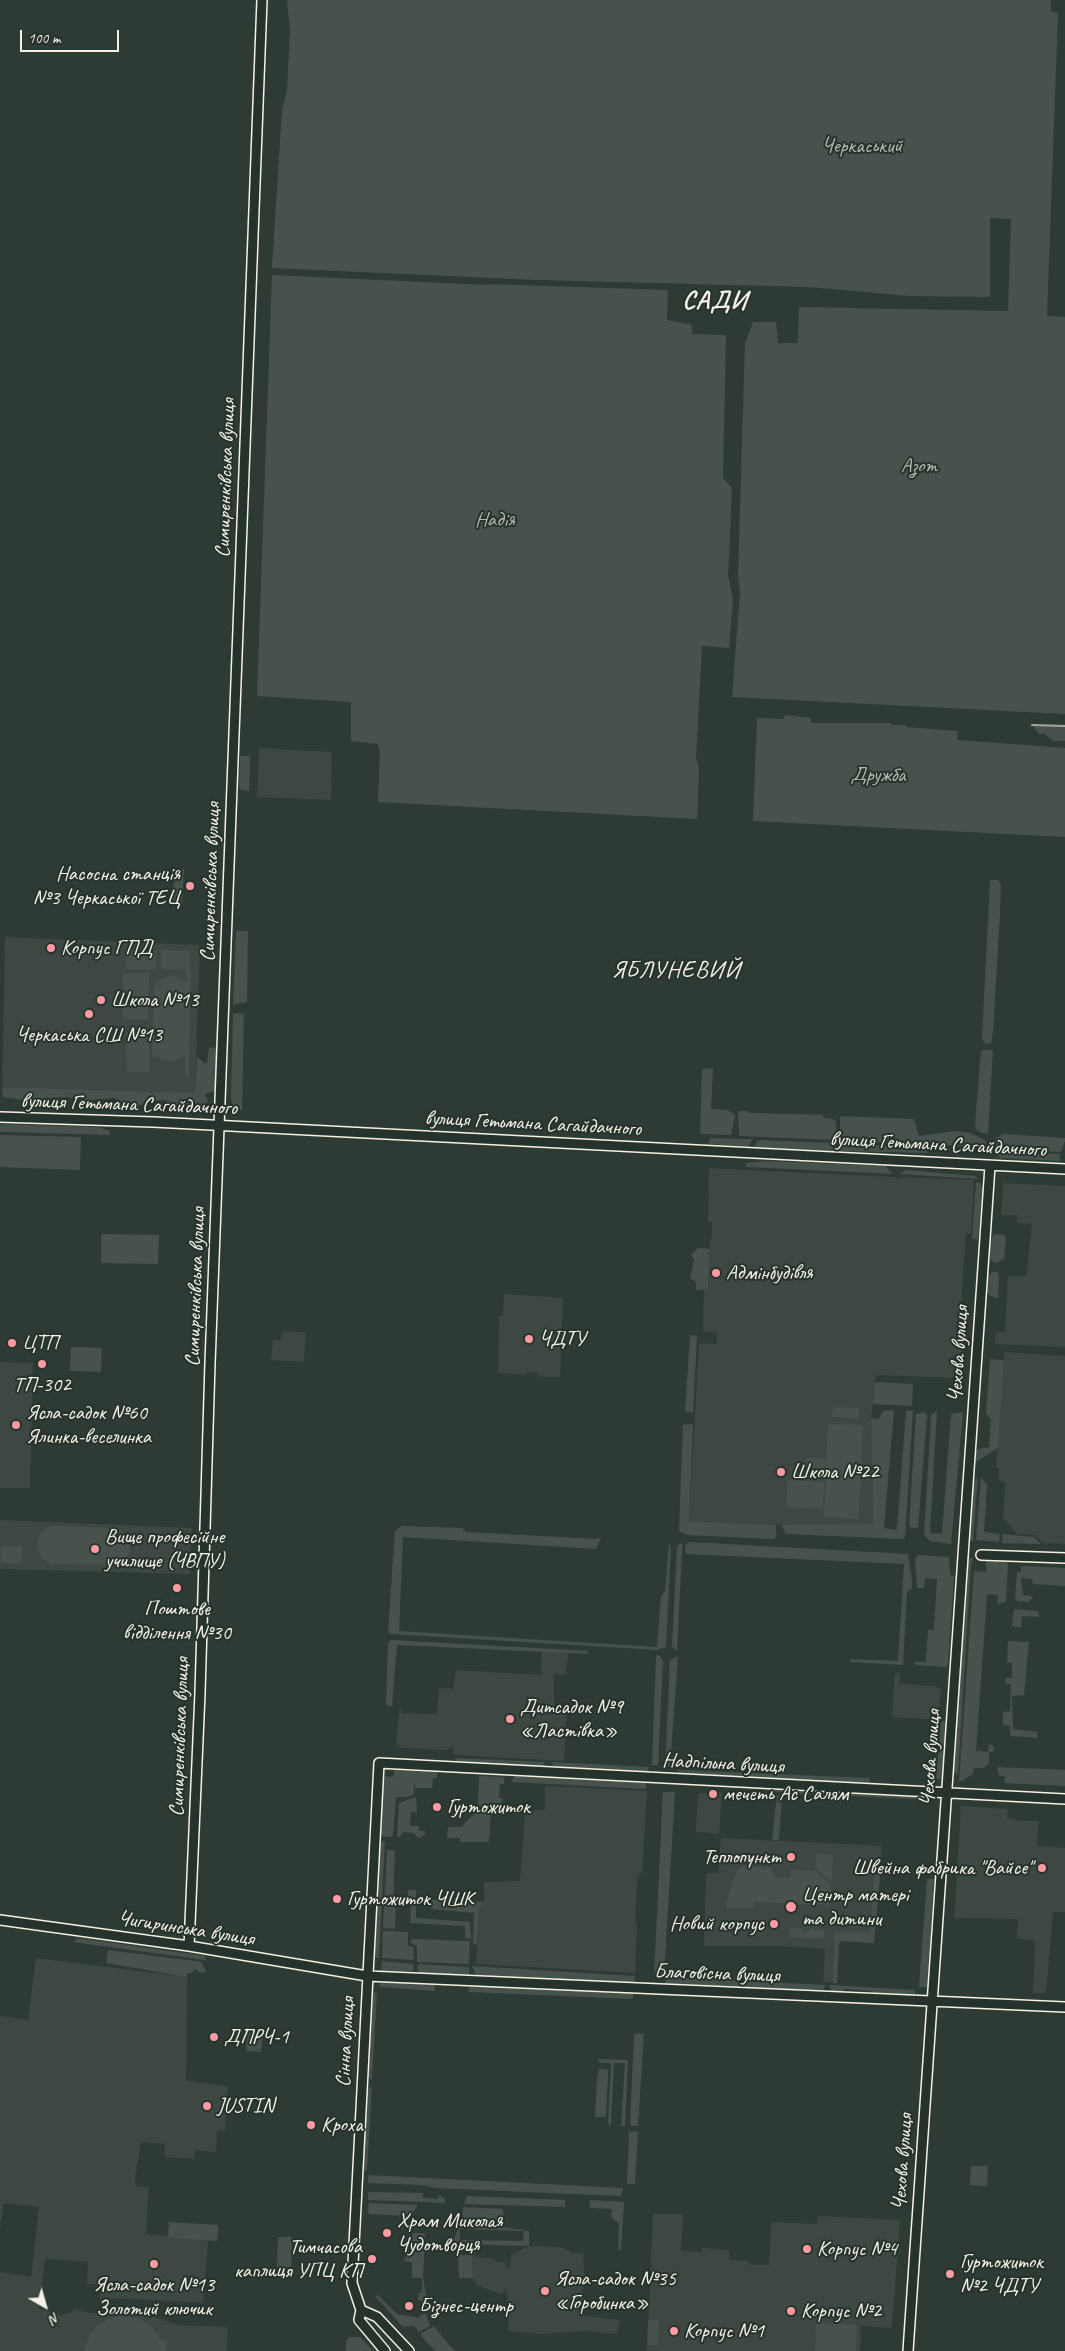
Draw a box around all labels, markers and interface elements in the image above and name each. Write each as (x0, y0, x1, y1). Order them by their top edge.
scale bar (22, 20, 121, 52)
text: 100 m (28, 29, 60, 48)
park label: Черкаський (822, 133, 902, 159)
district label: САДИ (681, 285, 749, 317)
street label: Симиренківська вулиця (211, 398, 241, 558)
park label: Азот (901, 453, 937, 479)
park label: Надія (475, 507, 515, 533)
park label: Дружба (851, 762, 905, 788)
street label: Симиренківська вулиця (196, 802, 226, 962)
place label: Насосна станція №3 Черкаської ТЕЦ (33, 861, 180, 911)
marker: Насосна станція №3 Черкаської ТЕЦ (184, 880, 196, 892)
place label: Корпус ГПД (61, 935, 153, 961)
marker: Корпус ГПД (45, 942, 57, 954)
district label: ЯБЛУНЕВИЙ (610, 957, 742, 985)
place label: Школа №13 (111, 987, 199, 1013)
marker: Школа №13 (95, 994, 107, 1006)
marker: Черкаська СШ №13 (83, 1008, 95, 1020)
place label: Черкаська СШ №13 (16, 1022, 162, 1048)
street label: вулиця Гетьмана Сагайдачного (20, 1089, 238, 1121)
street label: вулиця Гетьмана Сагайдачного (424, 1106, 642, 1142)
street label: вулиця Гетьмана Сагайдачного (829, 1127, 1047, 1163)
street label: Симиренківська вулиця (181, 1207, 211, 1367)
place label: Адмінбудівля (726, 1260, 813, 1286)
marker: Адмінбудівля (710, 1267, 722, 1279)
street label: Чехова вулиця (943, 1305, 975, 1403)
place label: ЧДТУ (539, 1326, 586, 1352)
place label: ЦТП (22, 1330, 58, 1356)
marker: ЧДТУ (523, 1333, 535, 1345)
marker: ЦТП (6, 1337, 18, 1349)
marker: ТП-302 (36, 1358, 48, 1370)
place label: ТП-302 (13, 1372, 71, 1398)
place label: Ясла-садок №60 Ялинка-веселинка (26, 1400, 151, 1450)
marker: Ясла-садок №60 Ялинка-веселинка (10, 1419, 22, 1431)
place label: Школа №22 (791, 1459, 879, 1485)
marker: Школа №22 (775, 1466, 787, 1478)
place label: Вище професійне училище (ЧВПУ) (105, 1524, 225, 1574)
marker: Вище професійне училище (ЧВПУ) (89, 1543, 101, 1555)
marker: Поштове відділення №30 (171, 1582, 183, 1594)
place label: Поштове відділення №30 (123, 1596, 231, 1646)
street label: Симиренківська вулиця (165, 1657, 195, 1817)
place label: Дитсадок №9 «Ластівка» (520, 1694, 623, 1744)
street label: Чехова вулиця (915, 1709, 947, 1807)
marker: Дитсадок №9 «Ластівка» (504, 1713, 516, 1725)
street label: Надпільна вулиця (662, 1748, 784, 1780)
place label: мечеть Ас Салям (723, 1781, 848, 1807)
marker: мечеть Ас Салям (707, 1788, 719, 1800)
place label: Гуртожиток (447, 1794, 530, 1820)
marker: Гуртожиток (431, 1801, 443, 1813)
place label: Теплопункт (703, 1844, 781, 1870)
marker: Теплопункт (785, 1851, 797, 1863)
place label: Швейна фабрика "Вайсе" (853, 1855, 1032, 1881)
marker: Швейна фабрика "Вайсе" (1036, 1862, 1048, 1874)
place label: Центр матері та дитини (802, 1882, 909, 1932)
place label: Гуртожиток ЧШК (347, 1886, 473, 1912)
marker: Гуртожиток ЧШК (331, 1893, 343, 1905)
marker: Центр матері та дитини (784, 1900, 798, 1914)
street label: Чигиринська вулиця (116, 1906, 256, 1952)
place label: Новий корпус (670, 1911, 764, 1937)
marker: Новий корпус (768, 1918, 780, 1930)
street label: Благовісна вулиця (654, 1959, 780, 1989)
street label: Сінна вулиця (331, 1996, 361, 2088)
place label: ДПРЧ-1 (224, 2024, 289, 2050)
marker: ДПРЧ-1 (208, 2031, 220, 2043)
place label: JUSTIN (217, 2093, 274, 2119)
marker: JUSTIN (201, 2100, 213, 2112)
place label: Кроха (321, 2112, 363, 2138)
street label: Чехова вулиця (887, 2113, 919, 2211)
marker: Кроха (305, 2119, 317, 2131)
place label: Храм Миколая Чудотворця (397, 2208, 503, 2258)
marker: Храм Миколая Чудотворця (381, 2227, 393, 2239)
place label: Тимчасова каплиця УПЦ КП (234, 2234, 362, 2284)
place label: Корпус №4 (817, 2236, 897, 2262)
marker: Корпус №4 (801, 2243, 813, 2255)
place label: Гуртожиток №2 ЧДТУ (960, 2249, 1043, 2299)
marker: Тимчасова каплиця УПЦ КП (366, 2253, 378, 2265)
marker: Ясла-садок №13 Золотий ключик (148, 2258, 160, 2270)
place label: Ясла-садок №35 «Горобинка» (555, 2266, 676, 2316)
marker: Гуртожиток №2 ЧДТУ (944, 2268, 956, 2280)
place label: Ясла-садок №13 Золотий ключик (94, 2272, 214, 2322)
north arrow (20, 2281, 70, 2331)
marker: Ясла-садок №35 «Горобинка» (539, 2285, 551, 2297)
place label: Бізнес-центр (419, 2293, 513, 2319)
place label: Корпус №2 (801, 2298, 881, 2324)
marker: Бізнес-центр (403, 2300, 415, 2312)
marker: Корпус №2 (785, 2305, 797, 2317)
text: N (46, 2309, 63, 2328)
place label: Корпус №1 (684, 2318, 764, 2344)
marker: Корпус №1 (668, 2325, 680, 2337)

